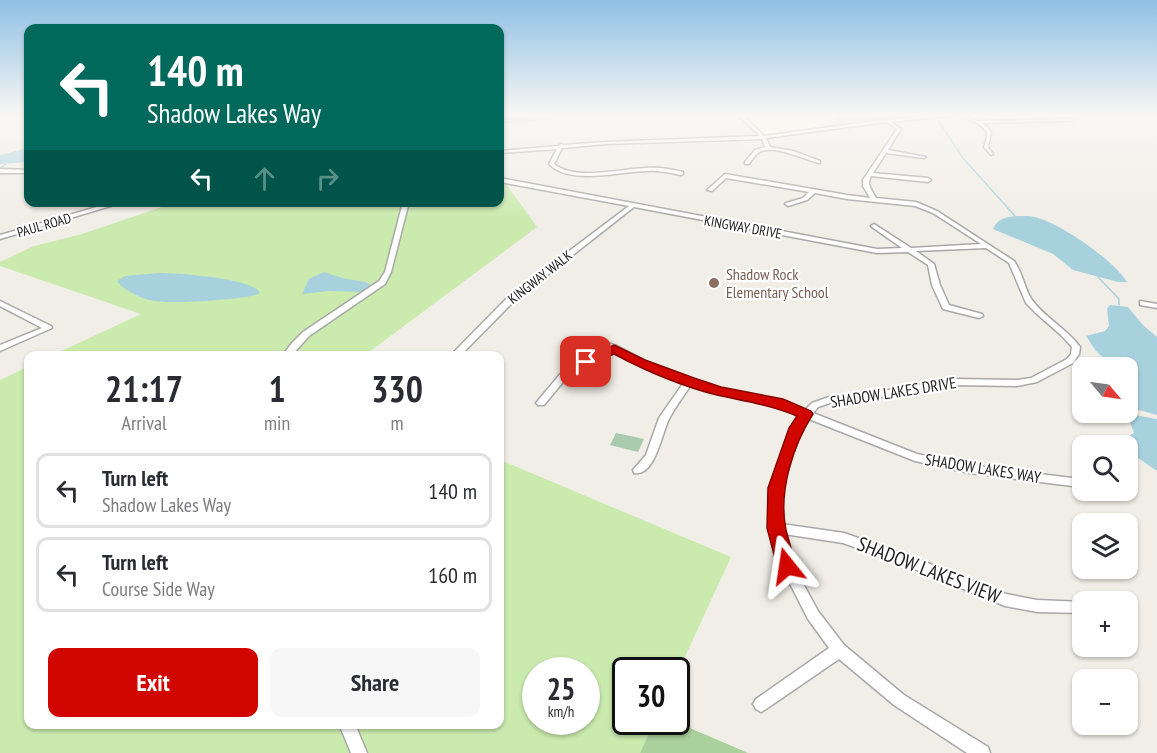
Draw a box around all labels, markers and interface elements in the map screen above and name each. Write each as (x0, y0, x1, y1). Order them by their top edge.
text: 140 m (147, 43, 244, 98)
icon: left (48, 48, 126, 126)
text: Shadow Lakes Way (147, 96, 321, 130)
icon: left (185, 162, 218, 195)
icon: ahead (248, 162, 281, 195)
icon: right (311, 162, 344, 195)
street label: PAUL ROAD (15, 209, 73, 241)
street label: KINGWAY DRIVE (703, 211, 783, 243)
street label: KINGWAY WALK (504, 246, 576, 308)
place label: Shadow Rock Elementary School (726, 264, 829, 302)
marker: Shadow Rock Elementary School (707, 276, 721, 290)
pin (560, 336, 611, 387)
icon: arrive (569, 345, 602, 378)
north arrow (1072, 357, 1138, 423)
map controls (1072, 357, 1138, 735)
text: 21:17 (105, 365, 183, 412)
text: 1 (268, 365, 286, 412)
text: 330 (371, 365, 423, 412)
street label: SHADOW LAKES DRIVE (829, 372, 957, 412)
text: Arrival (121, 410, 167, 436)
text: min (264, 410, 290, 436)
text: m (391, 410, 404, 436)
button: search (1072, 435, 1138, 501)
street label: SHADOW LAKES WAY (924, 449, 1043, 487)
text: Turn left (102, 464, 168, 492)
icon: left (51, 474, 84, 507)
text: 140 m (428, 477, 477, 505)
text: Shadow Lakes Way (102, 492, 231, 518)
button: layers (1072, 513, 1138, 579)
street label: SHADOW LAKES VIEW (854, 531, 1005, 610)
position arrow (755, 534, 819, 598)
text: Turn left (102, 548, 168, 576)
icon: left (51, 558, 84, 591)
text: 160 m (428, 561, 477, 589)
text: Course Side Way (102, 576, 215, 602)
button: + (1072, 591, 1138, 657)
button: Exit (48, 648, 258, 717)
button: Share (270, 648, 480, 717)
speed limit sign: 30 (612, 657, 690, 735)
text: 25 (547, 669, 575, 708)
button: − (1072, 669, 1138, 735)
text: km/h (548, 702, 574, 721)

